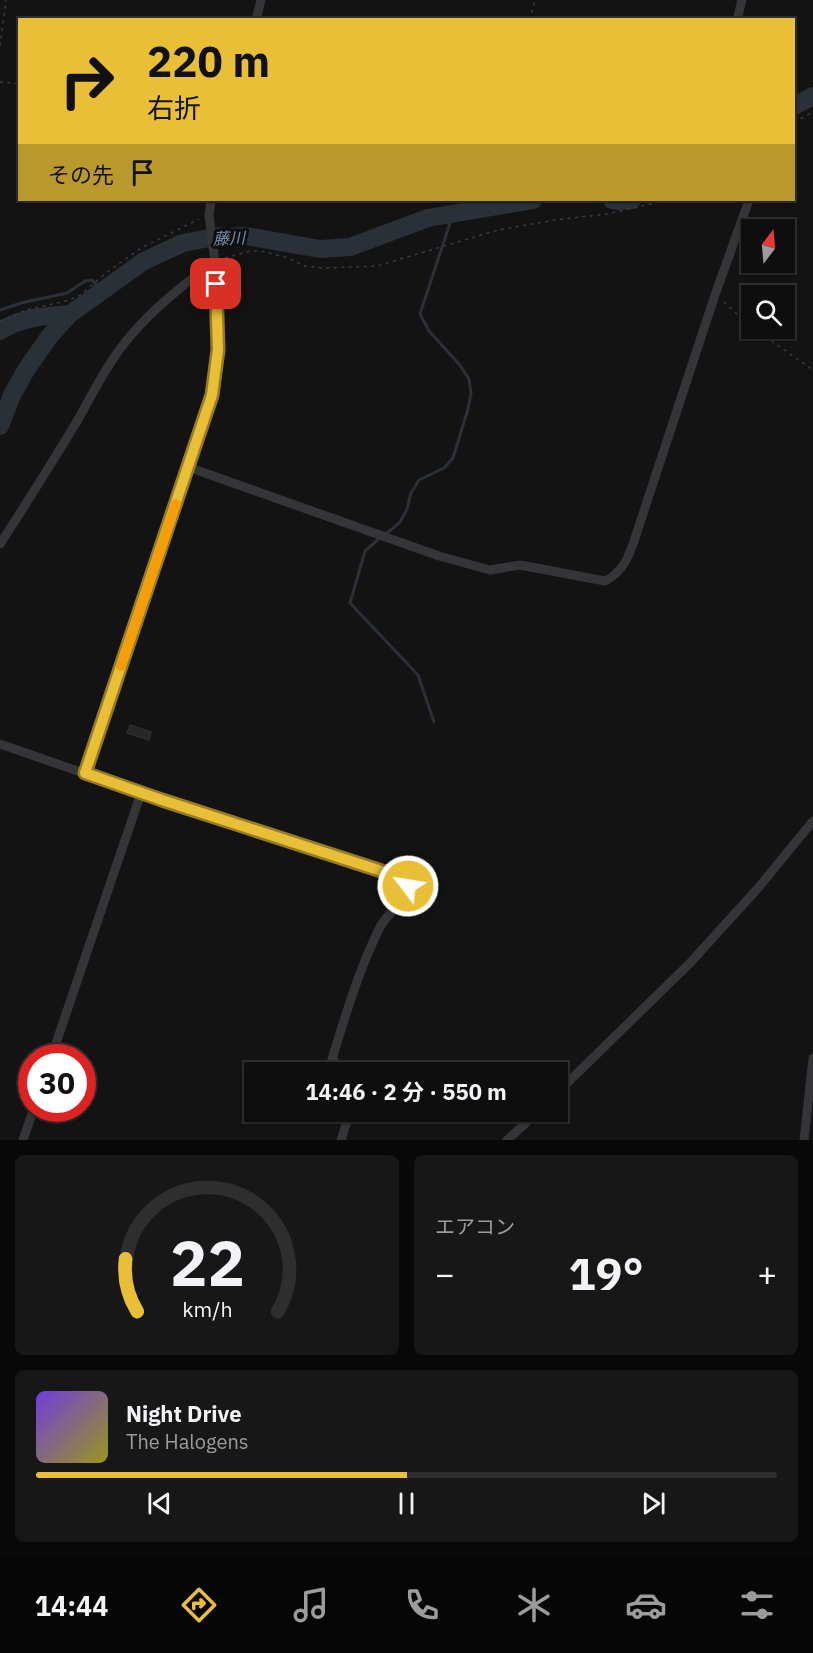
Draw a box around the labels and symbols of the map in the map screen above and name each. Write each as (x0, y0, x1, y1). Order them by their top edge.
north arrow (741, 219, 795, 273)
water label: 藤川 (213, 227, 247, 249)
pin (190, 258, 241, 309)
position arrow (376, 854, 440, 918)
speed limit sign: 30 (18, 1044, 96, 1122)

